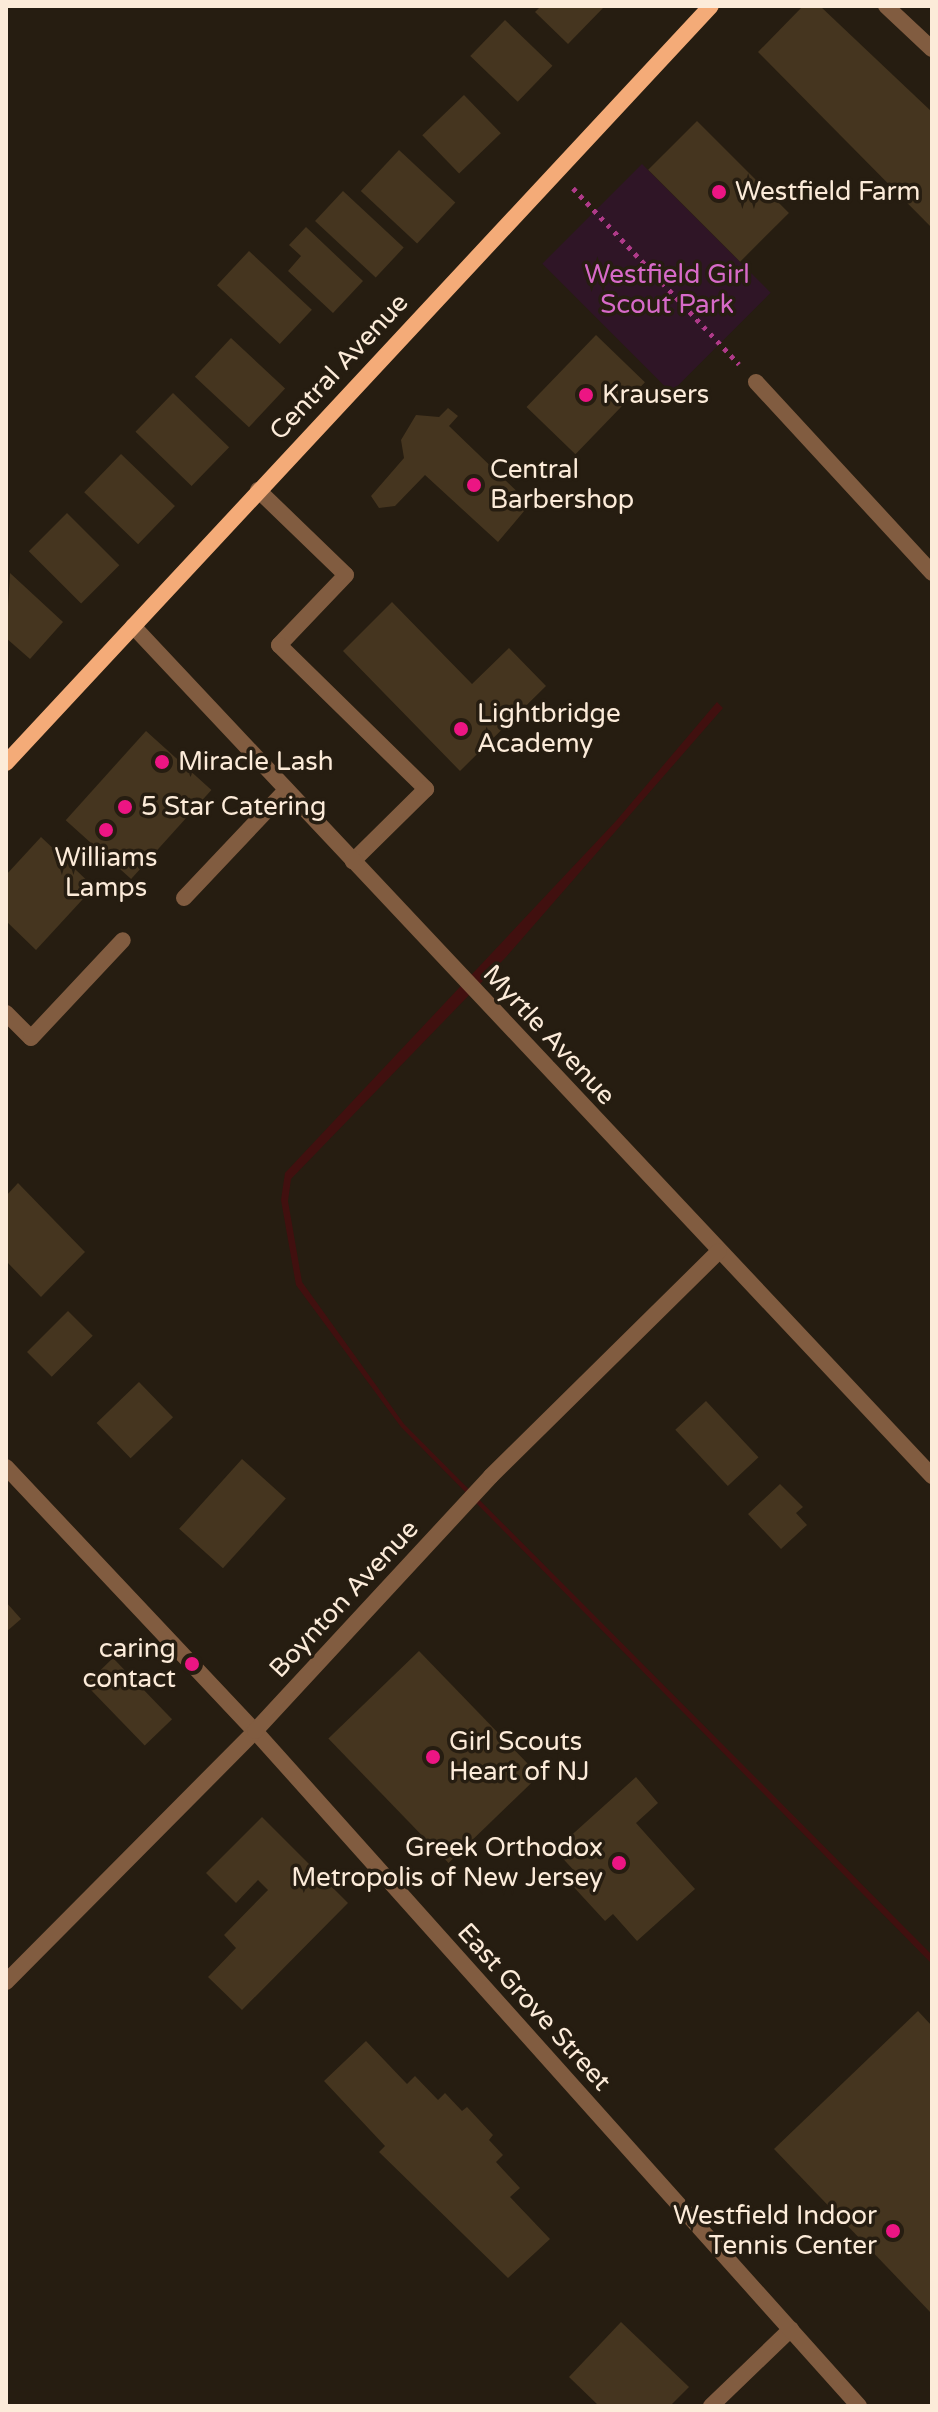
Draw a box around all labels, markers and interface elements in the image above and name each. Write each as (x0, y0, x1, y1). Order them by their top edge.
place label: Westfield Farm (735, 176, 920, 208)
marker: Westfield Farm (710, 183, 728, 201)
park label: Westfield Girl Scout Park (584, 259, 750, 320)
street label: Central Avenue (263, 287, 415, 447)
place label: Krausers (602, 379, 709, 411)
marker: Krausers (577, 386, 595, 404)
place label: Central Barbershop (490, 454, 634, 516)
marker: Central Barbershop (465, 476, 483, 494)
place label: Lightbridge Academy (477, 698, 621, 760)
marker: Lightbridge Academy (452, 720, 470, 738)
place label: Miracle Lash (178, 746, 334, 778)
marker: Miracle Lash (153, 753, 171, 771)
place label: 5 Star Catering (141, 791, 326, 823)
marker: 5 Star Catering (116, 798, 134, 816)
marker: Williams Lamps (97, 821, 115, 839)
place label: Williams Lamps (55, 842, 157, 904)
street label: Myrtle Avenue (476, 959, 622, 1111)
street label: Boynton Avenue (263, 1514, 425, 1684)
place label: caring contact (83, 1633, 176, 1694)
marker: caring contact (183, 1655, 201, 1673)
place label: Girl Scouts Heart of NJ (449, 1726, 590, 1788)
marker: Girl Scouts Heart of NJ (424, 1748, 442, 1766)
place label: Greek Orthodox Metropolis of New Jersey (291, 1832, 603, 1894)
marker: Greek Orthodox Metropolis of New Jersey (610, 1854, 628, 1872)
street label: East Grove Street (451, 1917, 617, 2097)
place label: Westfield Indoor Tennis Center (673, 2200, 877, 2262)
marker: Westfield Indoor Tennis Center (884, 2222, 902, 2240)

